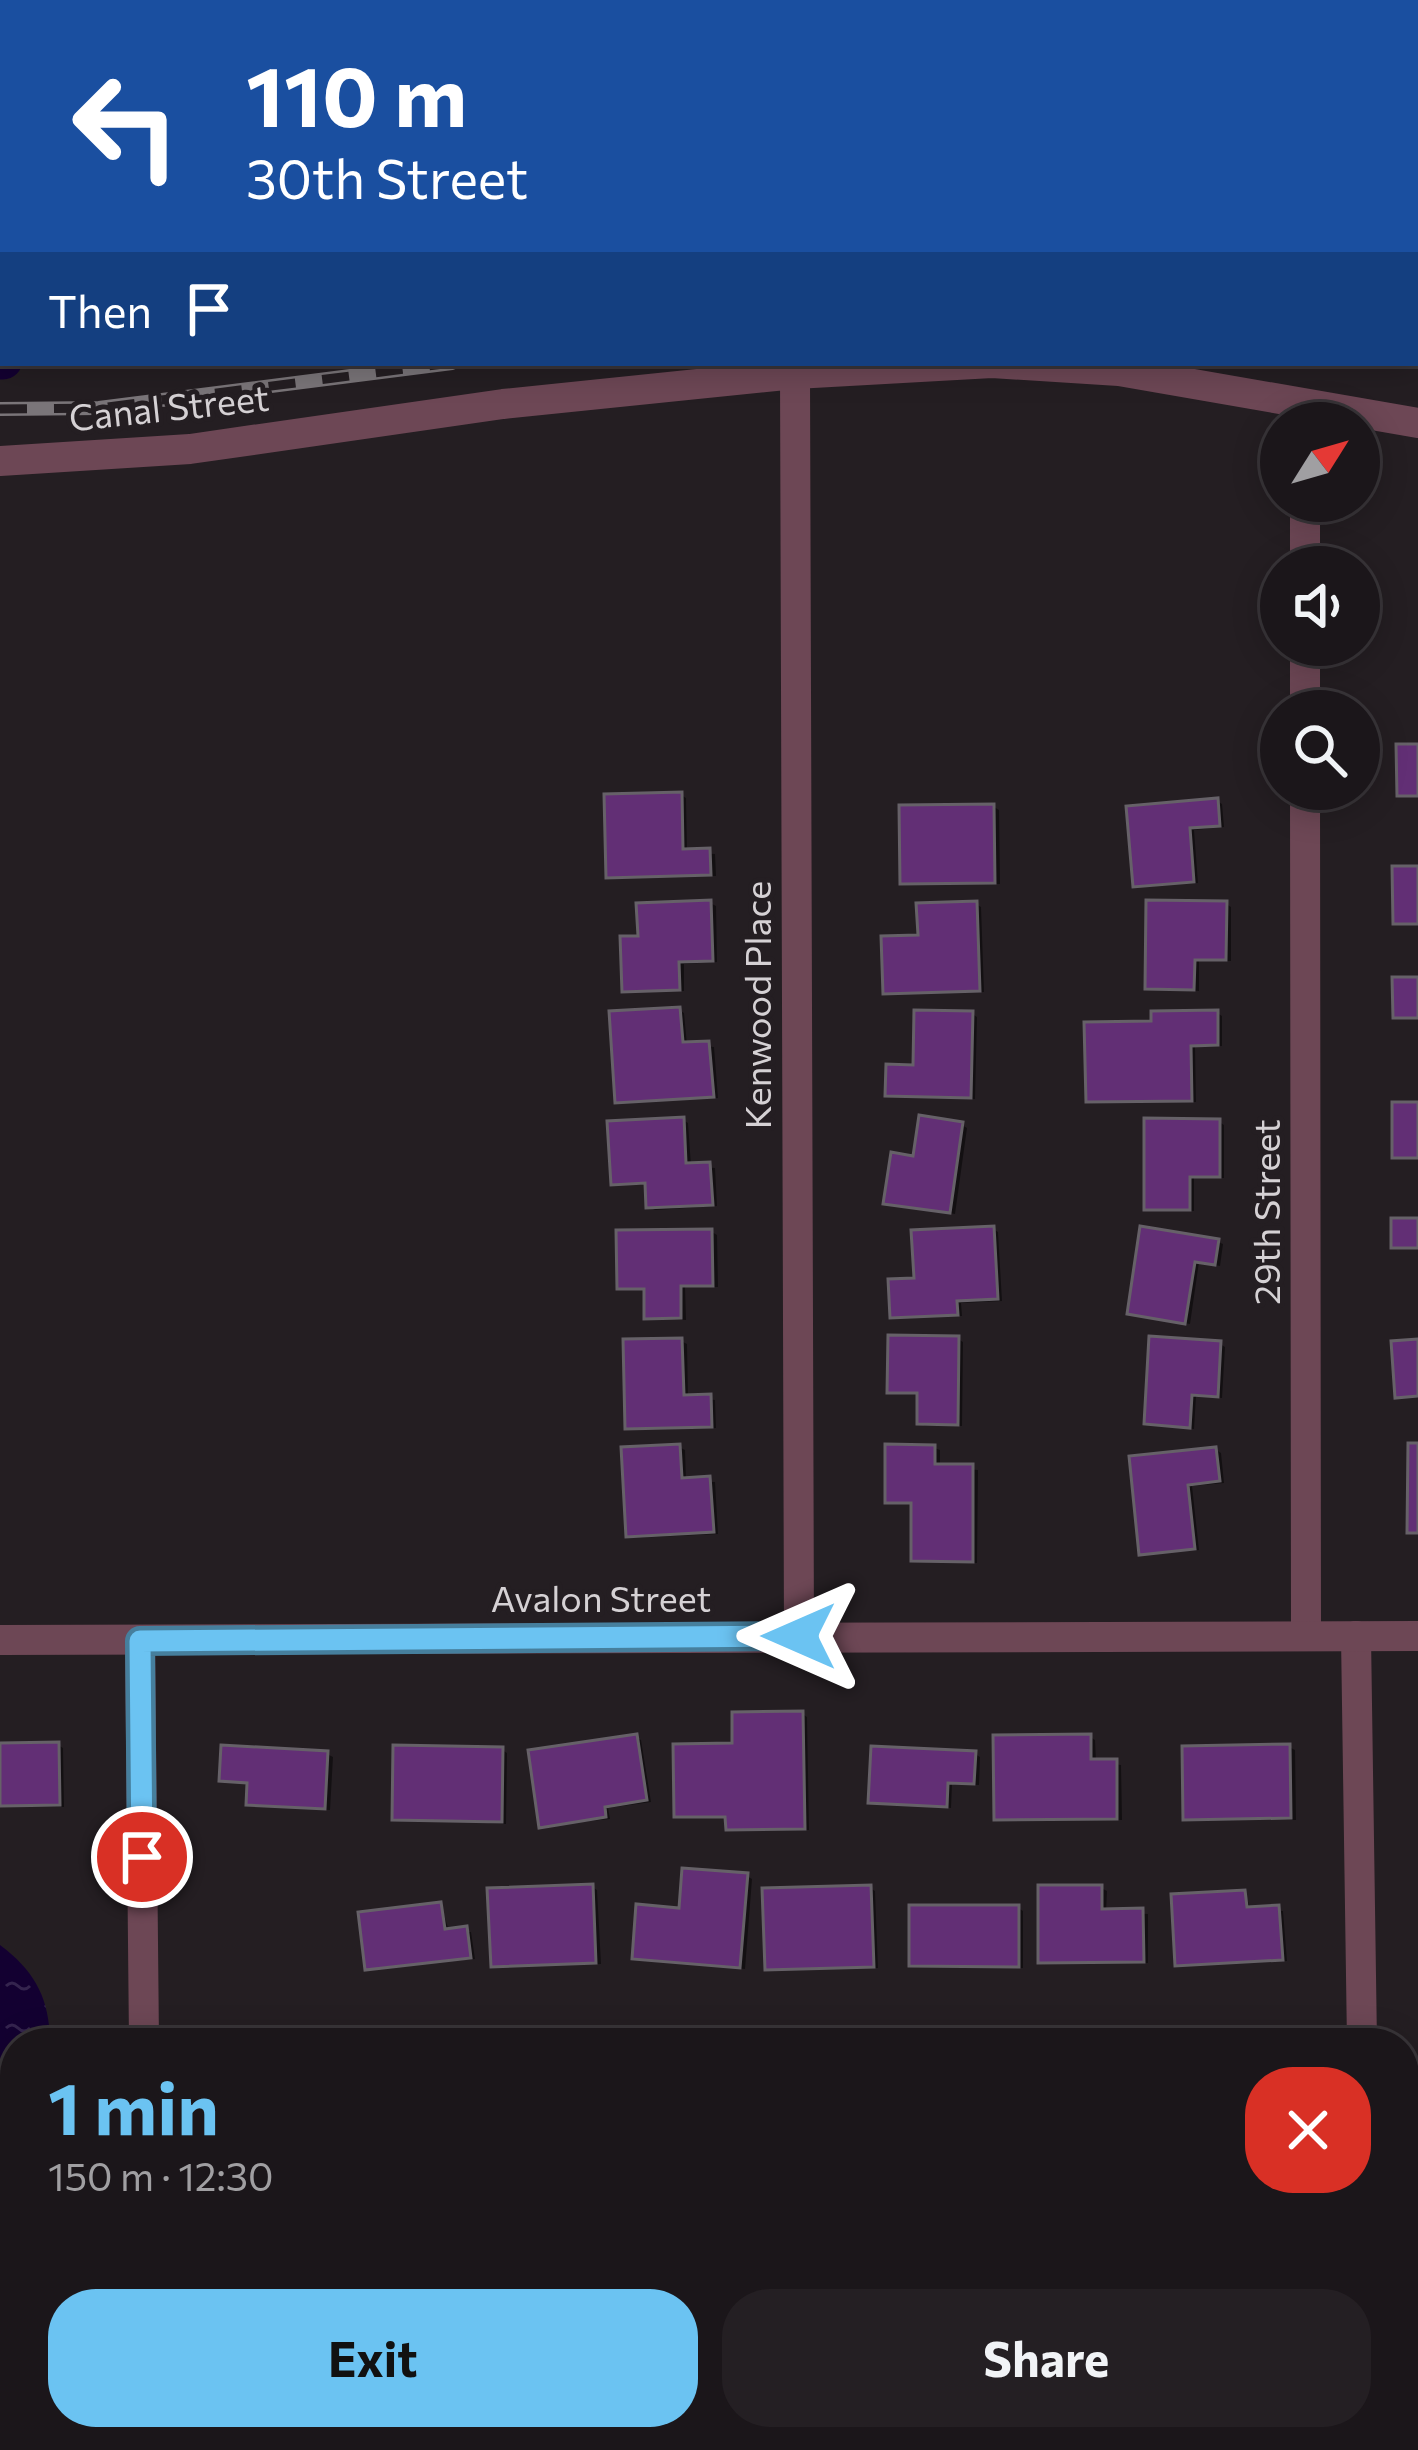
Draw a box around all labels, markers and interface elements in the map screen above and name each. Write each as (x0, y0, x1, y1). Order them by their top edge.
text: 110 m (246, 42, 467, 144)
icon: left (48, 48, 204, 204)
text: 30th Street (246, 144, 528, 210)
icon: arrive (176, 276, 242, 342)
text: Then (48, 282, 152, 337)
street label: Canal Street (67, 374, 271, 438)
north arrow (1260, 402, 1380, 522)
map controls (1260, 402, 1380, 810)
button: sound (1260, 546, 1380, 666)
button: search (1260, 690, 1380, 810)
street label: Kenwood Place (734, 881, 778, 1129)
street label: 29th Street (1243, 1119, 1287, 1305)
position arrow (736, 1573, 862, 1699)
street label: Avalon Street (491, 1575, 711, 1619)
pin (91, 1806, 193, 1908)
icon: arrive (109, 1824, 175, 1890)
text: 1 min (48, 2062, 219, 2150)
button: close (1245, 2067, 1371, 2193)
text: 150 m · 12:30 (48, 2151, 273, 2199)
button: Exit (48, 2289, 698, 2427)
button: Share (722, 2289, 1371, 2427)

